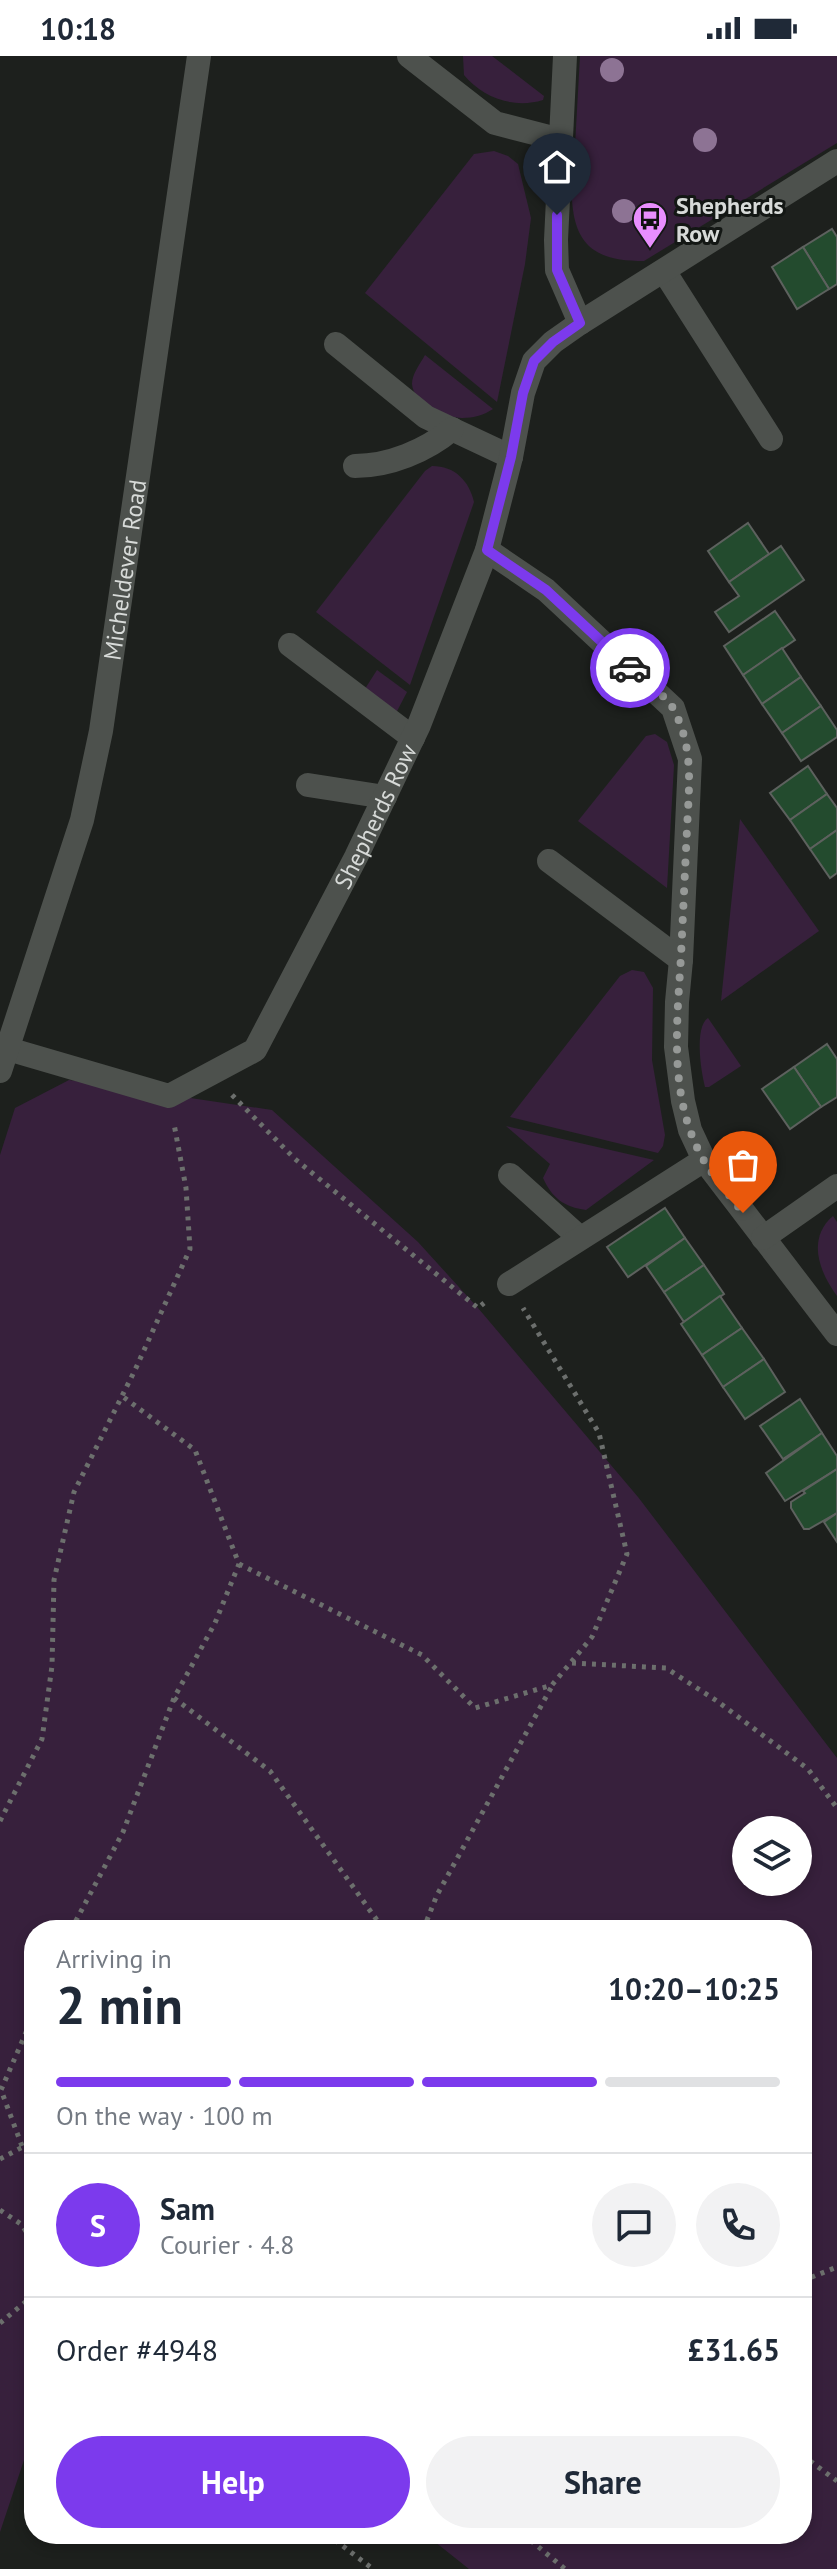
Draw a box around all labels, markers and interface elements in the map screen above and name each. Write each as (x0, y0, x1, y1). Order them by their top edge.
text: 10:18 (40, 9, 116, 48)
pin (523, 133, 591, 215)
icon: home (535, 145, 579, 189)
place label: Shepherds Row (676, 190, 784, 249)
bus stop icon: Shepherds Row (631, 200, 669, 250)
street label: Micheldever Road (96, 477, 153, 662)
courier (590, 628, 670, 708)
icon: car (608, 646, 652, 690)
street label: Shepherds Row (327, 738, 423, 894)
pin (709, 1131, 777, 1213)
icon: bag (721, 1143, 765, 1187)
map controls (732, 1816, 812, 1896)
button: layers (732, 1816, 812, 1896)
text: Arriving in (56, 1942, 172, 1975)
text: 10:20–10:25 (608, 1969, 780, 2008)
text: 2 min (56, 1971, 183, 2038)
text: On the way · 100 m (56, 2099, 273, 2132)
button: chat (592, 2183, 676, 2267)
button: phone (696, 2183, 780, 2267)
text: Sam (160, 2189, 215, 2228)
text: S (90, 2206, 106, 2245)
text: Courier · 4.8 (160, 2228, 294, 2261)
text: Order #4948 (56, 2330, 218, 2369)
text: £31.65 (688, 2330, 780, 2369)
button: Help (56, 2436, 410, 2528)
button: Share (426, 2436, 780, 2528)

